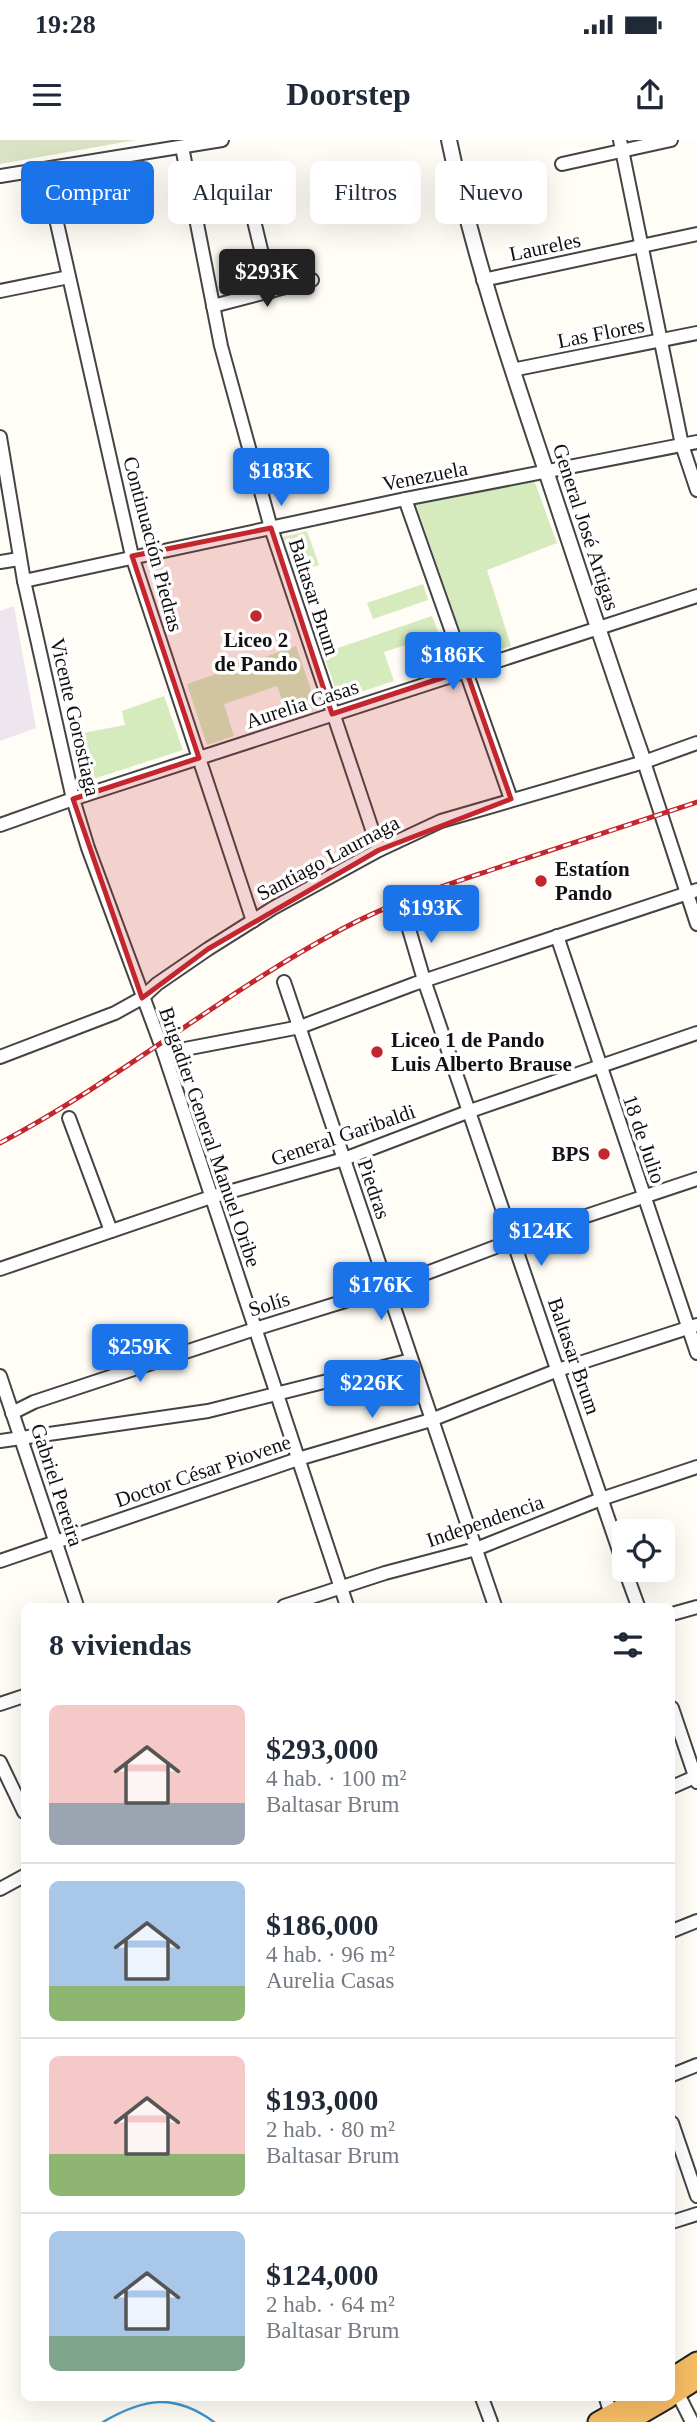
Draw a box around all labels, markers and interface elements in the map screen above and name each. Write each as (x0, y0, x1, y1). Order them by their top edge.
text: 19:28 (35, 10, 96, 39)
icon: menu (28, 76, 66, 114)
text: Doorstep (286, 76, 411, 112)
icon: share (631, 76, 669, 114)
chip: Comprar (21, 161, 154, 224)
chip: Alquilar (168, 161, 296, 224)
chip: Filtros (310, 161, 421, 224)
chip: Nuevo (435, 161, 547, 224)
street label: Laureles (507, 228, 583, 266)
pin: $293K (218, 250, 316, 309)
text: $293K (235, 259, 299, 284)
street label: Las Flores (555, 313, 647, 353)
street label: General José Artigas (548, 441, 624, 613)
pin: $183K (232, 448, 330, 508)
street label: Continuación Piedras (118, 454, 188, 634)
street label: Venezuela (380, 456, 470, 496)
text: $183K (249, 458, 313, 483)
street label: Baltasar Brum (284, 535, 344, 659)
marker: Liceo 2 de Pando (248, 608, 264, 624)
place label: Liceo 2 de Pando (214, 628, 298, 676)
pin: $186K (404, 632, 502, 692)
street label: Vicente Gorostiaga (45, 636, 105, 799)
text: $186K (421, 642, 485, 667)
street label: Aurelia Casas (243, 674, 361, 734)
street label: Santiago Laurnaga (253, 810, 404, 906)
place label: Estatíon Pando (555, 857, 630, 905)
marker: Estatíon Pando (533, 873, 549, 889)
pin: $193K (382, 886, 480, 945)
text: $193K (399, 895, 463, 920)
street label: Brigadier General Manuel Oribe (154, 1004, 266, 1270)
place label: Liceo 1 de Pando Luis Alberto Brause (391, 1028, 572, 1076)
marker: Liceo 1 de Pando Luis Alberto Brause (369, 1044, 385, 1060)
street label: 18 de Julio (618, 1092, 670, 1186)
street label: General Garibaldi (268, 1099, 418, 1171)
place label: BPS (551, 1142, 590, 1166)
marker: BPS (596, 1146, 612, 1162)
street label: Piedras (353, 1156, 395, 1222)
pin: $124K (492, 1208, 590, 1268)
text: $124K (509, 1218, 573, 1243)
pin: $176K (332, 1262, 430, 1322)
text: $176K (349, 1272, 413, 1297)
street label: Solís (245, 1286, 293, 1322)
street label: Baltasar Brum (543, 1294, 605, 1418)
pin: $259K (91, 1324, 189, 1384)
text: $259K (108, 1334, 172, 1359)
pin: $226K (323, 1360, 421, 1420)
text: $226K (340, 1370, 404, 1395)
street label: Gabriel Pereira (26, 1421, 88, 1550)
street label: Doctor César Piovene (112, 1430, 294, 1512)
street label: Independencia (423, 1490, 547, 1552)
map controls (612, 1519, 675, 1582)
button: locate (612, 1519, 675, 1582)
icon: filters (609, 1626, 647, 1664)
text: 8 viviendas (49, 1628, 192, 1661)
text: $293,000 (266, 1732, 379, 1765)
icon: home (105, 1733, 189, 1817)
text: 4 hab. · 100 m² (266, 1766, 406, 1791)
text: Baltasar Brum (266, 1792, 400, 1817)
text: $186,000 (266, 1908, 379, 1941)
icon: home (105, 1909, 189, 1993)
text: 4 hab. · 96 m² (266, 1942, 395, 1967)
text: Aurelia Casas (266, 1968, 394, 1993)
text: $193,000 (266, 2083, 379, 2116)
icon: home (105, 2084, 189, 2168)
text: 2 hab. · 80 m² (266, 2117, 395, 2142)
text: Baltasar Brum (266, 2143, 400, 2168)
text: $124,000 (266, 2258, 379, 2291)
icon: home (105, 2259, 189, 2343)
text: 2 hab. · 64 m² (266, 2292, 395, 2317)
text: Baltasar Brum (266, 2318, 400, 2343)

